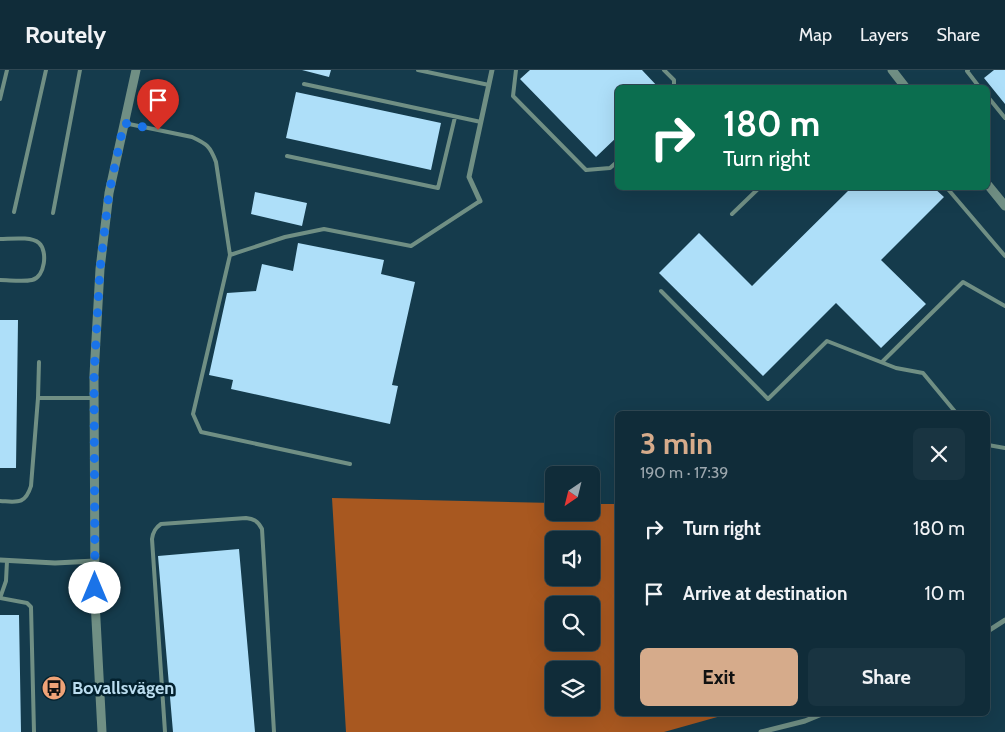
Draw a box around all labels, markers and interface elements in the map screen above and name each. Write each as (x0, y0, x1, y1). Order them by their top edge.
text: Routely (25, 20, 106, 49)
text: Map (799, 24, 832, 46)
text: Layers (860, 24, 909, 46)
text: Share (937, 24, 980, 46)
pin (137, 79, 179, 130)
icon: arrive (144, 86, 172, 114)
text: 180 m (723, 102, 820, 145)
icon: right (640, 105, 705, 170)
text: Turn right (723, 145, 810, 172)
text: 3 min (640, 425, 713, 462)
button: close (913, 428, 965, 480)
text: 190 m · 17:39 (640, 463, 728, 482)
north arrow (545, 466, 600, 521)
map controls (545, 466, 600, 716)
icon: right (640, 515, 668, 543)
text: Turn right (683, 517, 761, 540)
text: 180 m (913, 517, 965, 540)
button: sound (545, 531, 600, 586)
position arrow (68, 561, 120, 613)
icon: arrive (640, 580, 668, 608)
text: Arrive at destination (683, 582, 847, 605)
text: 10 m (925, 582, 965, 605)
button: search (545, 596, 600, 651)
button: Exit (640, 648, 798, 706)
button: Share (808, 648, 965, 706)
button: layers (545, 661, 600, 716)
bus stop icon: Bovallsvägen (41, 675, 67, 701)
place label: Bovallsvägen (72, 677, 174, 699)

